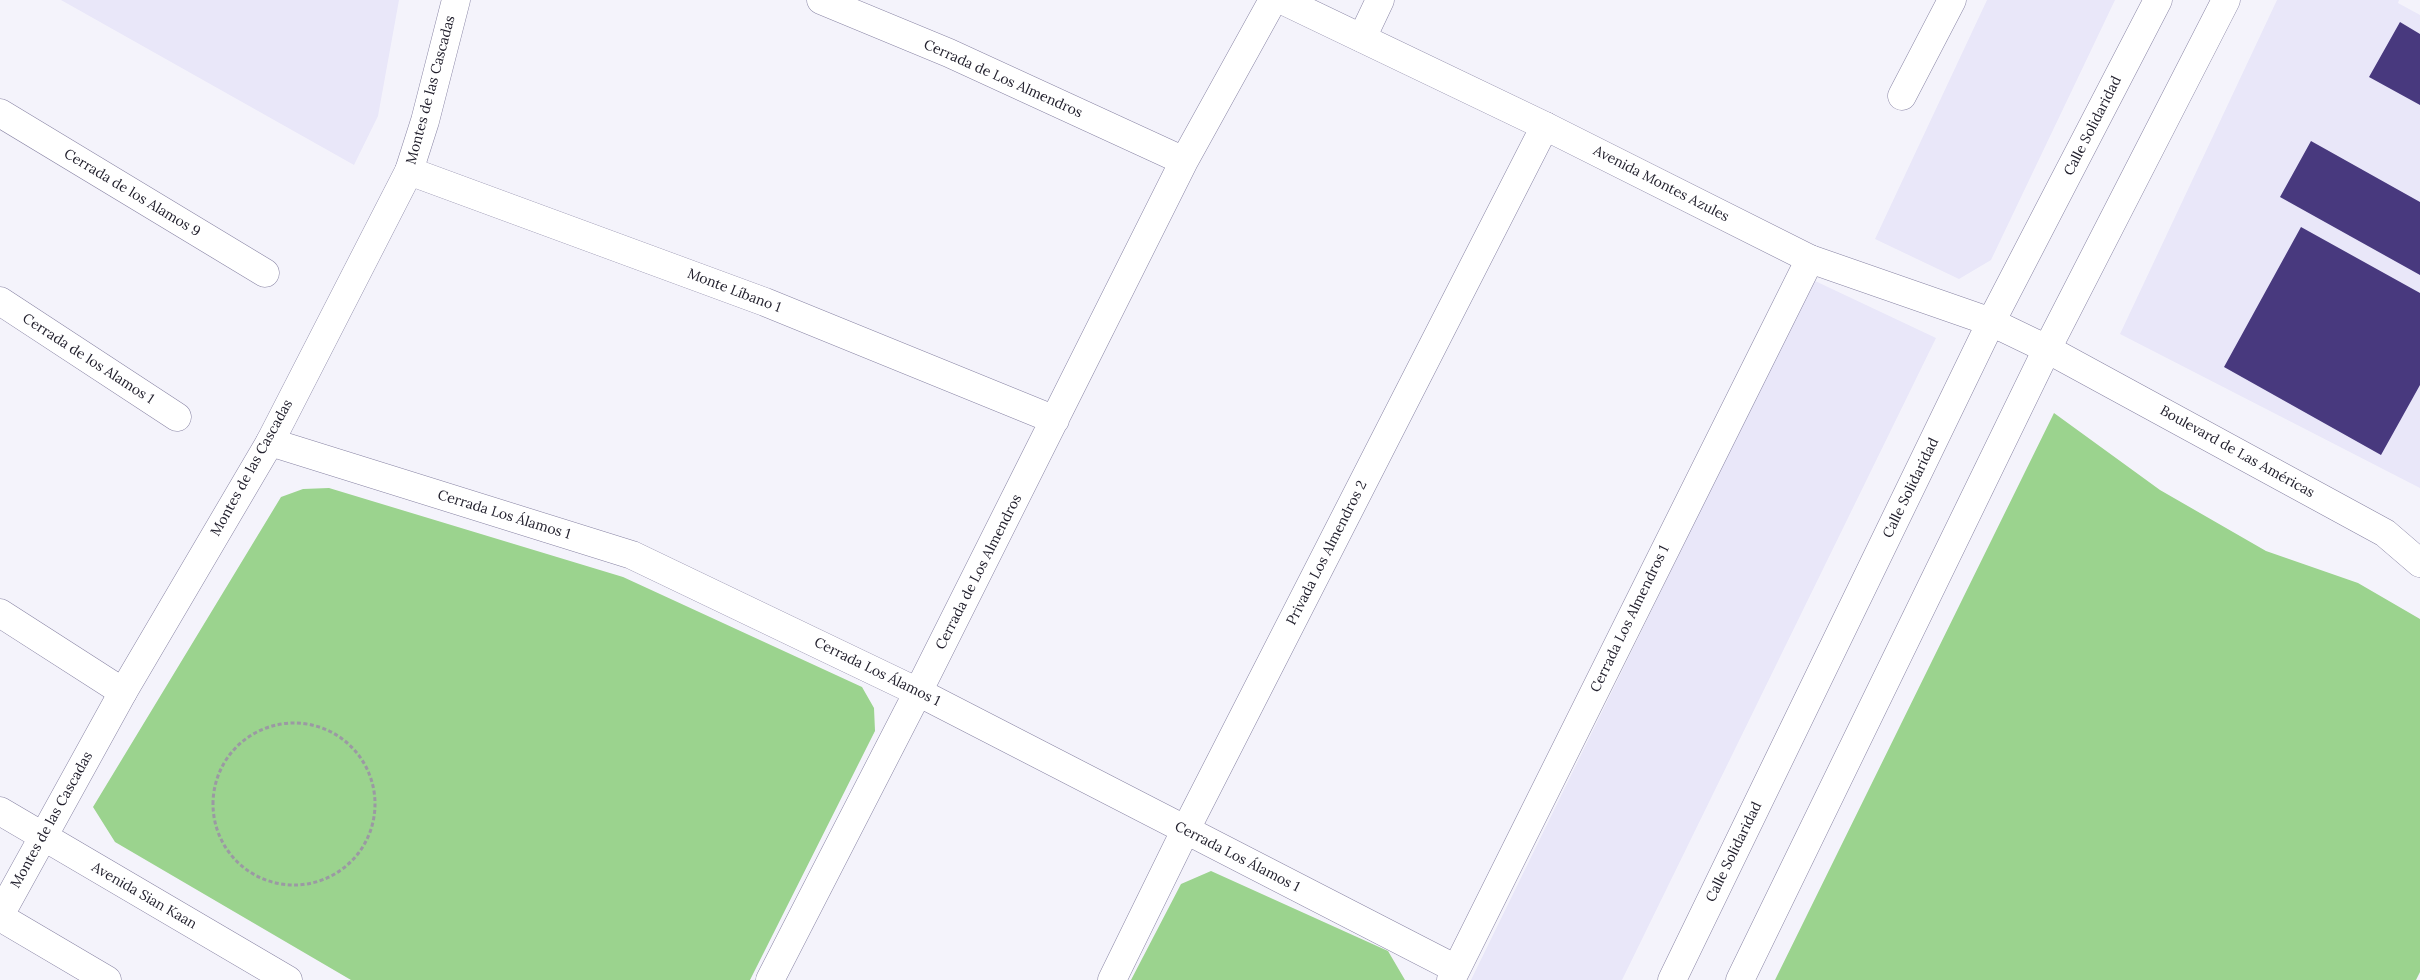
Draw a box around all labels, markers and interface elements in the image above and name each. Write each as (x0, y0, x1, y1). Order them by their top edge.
street label: Montes de las Cascadas (403, 14, 459, 166)
street label: Cerrada de Los Almendros (921, 36, 1085, 122)
street label: Calle Solidaridad (2061, 73, 2125, 179)
street label: Avenida Montes Azules (1590, 143, 1732, 225)
street label: Cerrada de los Alamos 9 (61, 146, 203, 240)
street label: Monte Líbano 1 (685, 265, 783, 317)
street label: Cerrada de los Alamos 1 (19, 310, 157, 408)
street label: Montes de las Cascadas (207, 397, 297, 539)
street label: Boulevard de Las Américas (2157, 402, 2317, 502)
street label: Calle Solidaridad (1879, 435, 1943, 541)
street label: Privada Los Almendros 2 (1283, 478, 1371, 628)
street label: Cerrada Los Álamos 1 (436, 487, 572, 543)
street label: Cerrada de Los Almendros (932, 491, 1026, 653)
street label: Cerrada Los Almendros 1 (1587, 543, 1673, 695)
street label: Cerrada Los Álamos 1 (811, 634, 943, 710)
street label: Montes de las Cascadas (7, 749, 97, 891)
street label: Calle Solidaridad (1702, 799, 1766, 905)
street label: Cerrada Los Álamos 1 (1172, 818, 1302, 896)
street label: Avenida Sian Kaan (88, 859, 200, 933)

